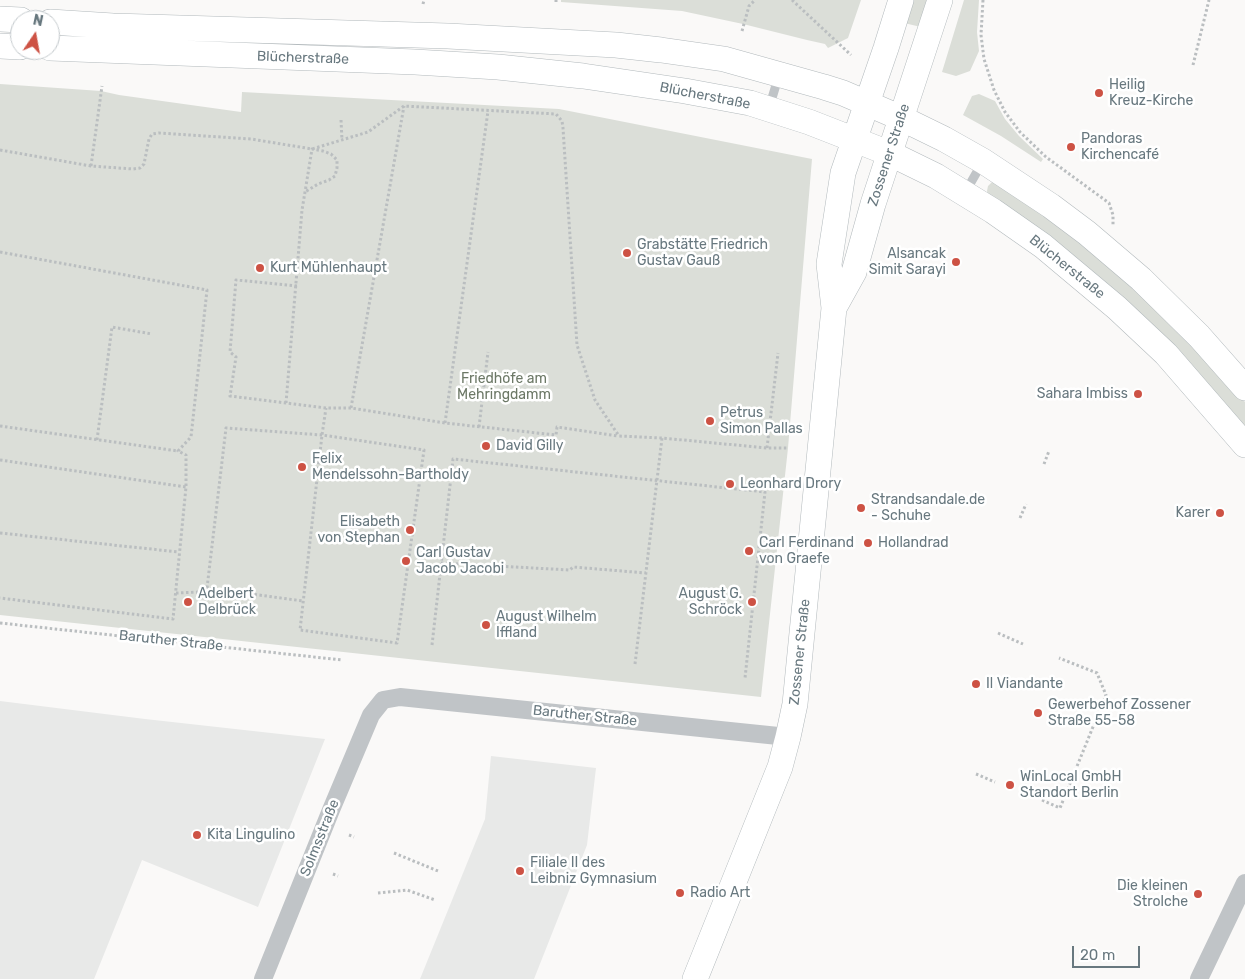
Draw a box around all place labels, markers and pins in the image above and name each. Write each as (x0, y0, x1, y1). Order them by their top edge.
place label: Heilig Kreuz-Kirche (1109, 77, 1193, 110)
marker: Heilig Kreuz-Kirche (1093, 87, 1105, 99)
place label: Pandoras Kirchencafé (1081, 131, 1159, 164)
marker: Pandoras Kirchencafé (1065, 141, 1077, 153)
place label: Grabstätte Friedrich Gustav Gauß (637, 237, 768, 270)
place label: Alsancak Simit Sarayi (869, 246, 946, 278)
marker: Grabstätte Friedrich Gustav Gauß (621, 247, 633, 259)
marker: Alsancak Simit Sarayi (950, 256, 962, 268)
place label: Kurt Mühlenhaupt (270, 260, 387, 276)
marker: Kurt Mühlenhaupt (254, 262, 266, 274)
place label: Sahara Imbiss (1037, 386, 1128, 402)
marker: Sahara Imbiss (1132, 388, 1144, 400)
place label: Petrus Simon Pallas (720, 405, 803, 438)
marker: Petrus Simon Pallas (704, 415, 716, 427)
place label: David Gilly (496, 438, 564, 454)
marker: David Gilly (480, 440, 492, 452)
place label: Felix Mendelssohn-Bartholdy (312, 451, 469, 484)
marker: Felix Mendelssohn-Bartholdy (296, 461, 308, 473)
place label: Leonhard Drory (740, 476, 841, 492)
marker: Leonhard Drory (724, 478, 736, 490)
place label: Strandsandale.de - Schuhe (871, 492, 985, 524)
marker: Strandsandale.de - Schuhe (855, 502, 867, 514)
place label: Karer (1176, 505, 1210, 521)
marker: Karer (1214, 507, 1226, 519)
place label: Elisabeth von Stephan (317, 514, 400, 546)
marker: Elisabeth von Stephan (404, 524, 416, 536)
place label: Carl Ferdinand von Graefe (759, 535, 854, 568)
place label: Hollandrad (878, 535, 949, 551)
marker: Hollandrad (862, 537, 874, 549)
place label: Carl Gustav Jacob Jacobi (416, 545, 504, 578)
marker: Carl Ferdinand von Graefe (743, 545, 755, 557)
marker: Carl Gustav Jacob Jacobi (400, 555, 412, 567)
place label: Adelbert Delbrück (198, 586, 256, 618)
place label: August G. Schröck (679, 586, 742, 618)
marker: Adelbert Delbrück (182, 596, 194, 608)
marker: August G. Schröck (746, 596, 758, 608)
place label: August Wilhelm Iffland (496, 609, 597, 642)
marker: August Wilhelm Iffland (480, 619, 492, 631)
place label: Il Viandante (986, 676, 1063, 692)
marker: Il Viandante (970, 678, 982, 690)
place label: Gewerbehof Zossener Straße 55-58 (1048, 697, 1191, 730)
marker: Gewerbehof Zossener Straße 55-58 (1032, 707, 1044, 719)
place label: WinLocal GmbH Standort Berlin (1020, 769, 1121, 802)
marker: WinLocal GmbH Standort Berlin (1004, 779, 1016, 791)
place label: Kita Lingulino (207, 827, 295, 843)
marker: Kita Lingulino (191, 829, 203, 841)
place label: Filiale II des Leibniz Gymnasium (530, 855, 657, 888)
marker: Filiale II des Leibniz Gymnasium (514, 865, 526, 877)
place label: Die kleinen Strolche (1117, 878, 1188, 910)
place label: Radio Art (690, 885, 750, 901)
marker: Radio Art (674, 887, 686, 899)
marker: Die kleinen Strolche (1192, 888, 1204, 900)

